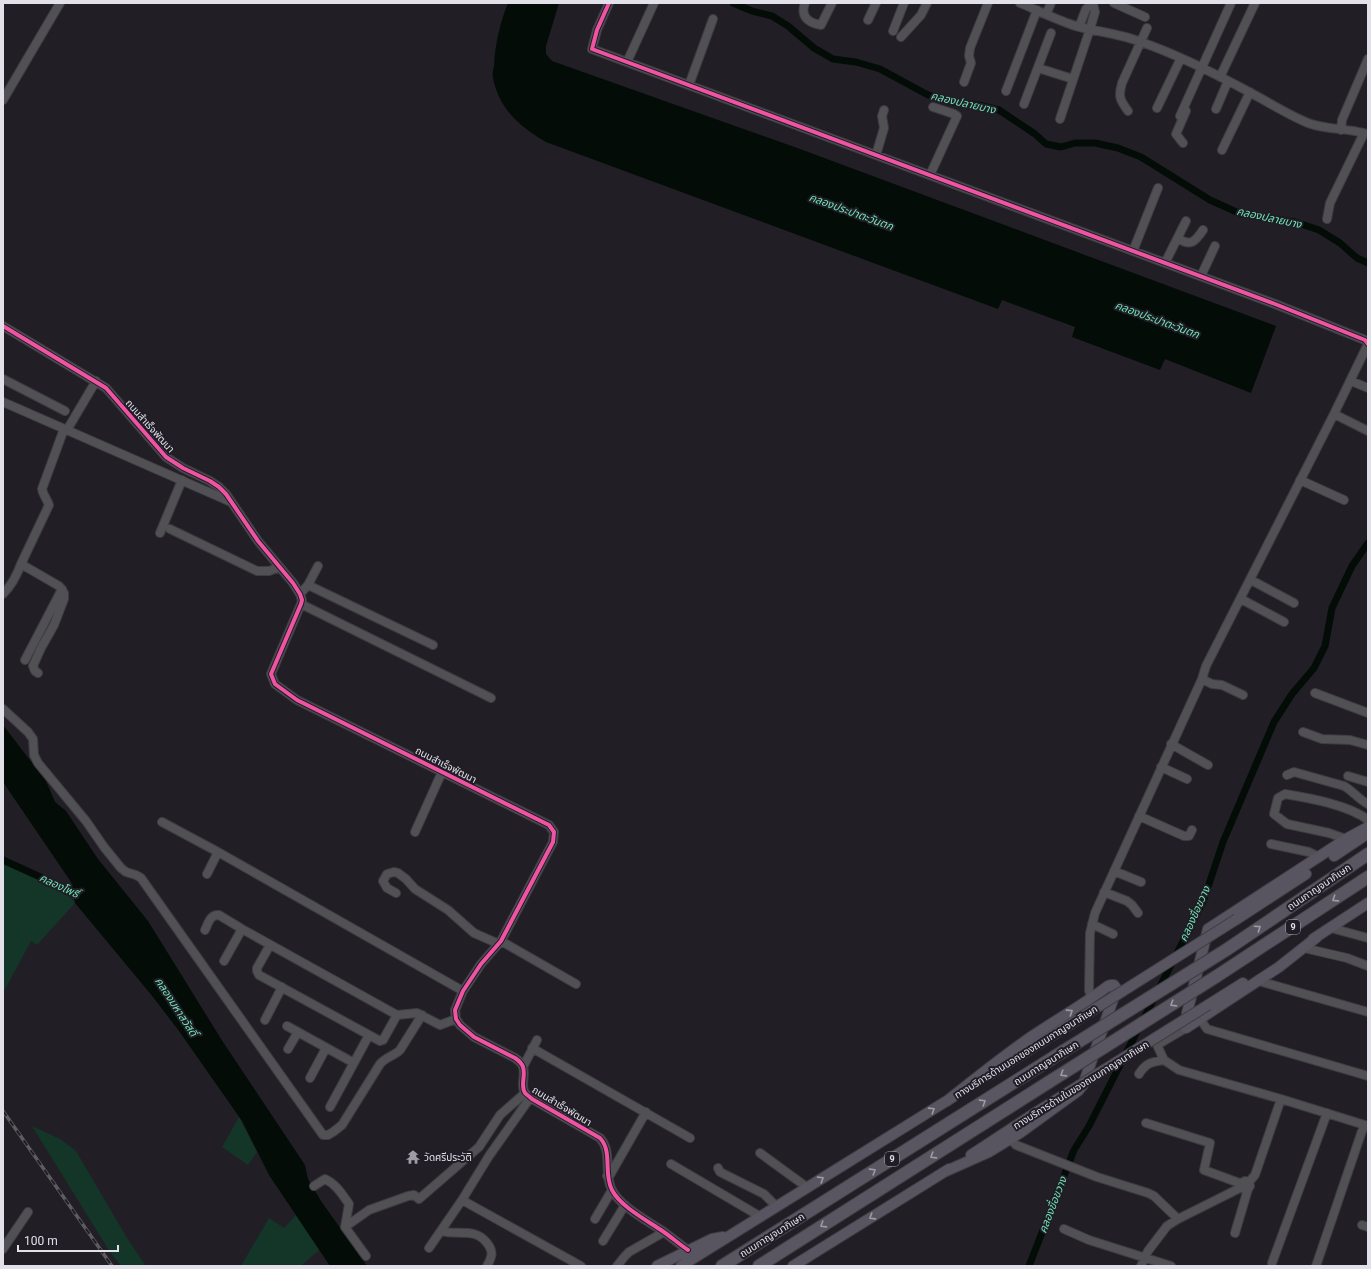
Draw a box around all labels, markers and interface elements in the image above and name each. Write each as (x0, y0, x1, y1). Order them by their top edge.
water label: คลองปลายบาง (929, 89, 998, 117)
water label: คลองประปาตะวันตก (807, 191, 895, 233)
water label: คลองปลายบาง (1235, 205, 1304, 231)
water label: คลองประปาตะวันตก (1113, 299, 1201, 341)
street label: ถนนสำเร็จพัฒนา (123, 397, 177, 455)
street label: ถนนสำเร็จพัฒนา (414, 744, 479, 785)
street label: ถนนกาญจนาภิเษก (1285, 862, 1353, 912)
water label: คลองโพธิ์ (37, 871, 84, 902)
water label: คลองขื่อขวาง (1175, 882, 1213, 944)
one-way arrow (1333, 894, 1340, 901)
road number: 9 (1286, 920, 1300, 934)
one-way arrow (1254, 926, 1261, 933)
water label: คลองมหาสวัสดิ์ (152, 975, 202, 1041)
one-way arrow (1170, 1000, 1177, 1007)
street label: ทางบริการด้านนอกของถนนกาญจนาภิเษก (952, 1003, 1100, 1101)
one-way arrow (1066, 1009, 1073, 1017)
street label: ถนนกาญจนาภิเษก (1011, 1038, 1081, 1088)
street label: ทางบริการด้านในของถนนกาญจนาภิเษก (1011, 1039, 1151, 1131)
one-way arrow (1060, 1069, 1067, 1076)
street label: ถนนสำเร็จพัฒนา (530, 1083, 594, 1128)
one-way arrow (979, 1099, 986, 1107)
one-way arrow (928, 1108, 935, 1115)
temple icon: วัดศรีประวัติ (405, 1149, 421, 1165)
one-way arrow (930, 1151, 937, 1158)
place label: วัดศรีประวัติ (424, 1152, 472, 1163)
road number: 9 (885, 1152, 899, 1166)
one-way arrow (869, 1168, 876, 1176)
water label: คลองขื่อขวาง (1034, 1173, 1070, 1235)
one-way arrow (817, 1177, 824, 1184)
street label: ถนนกาญจนาภิเษก (738, 1211, 806, 1259)
one-way arrow (869, 1212, 876, 1220)
one-way arrow (820, 1221, 827, 1228)
scale bar (18, 1227, 118, 1253)
text: 100 m (24, 1234, 58, 1248)

